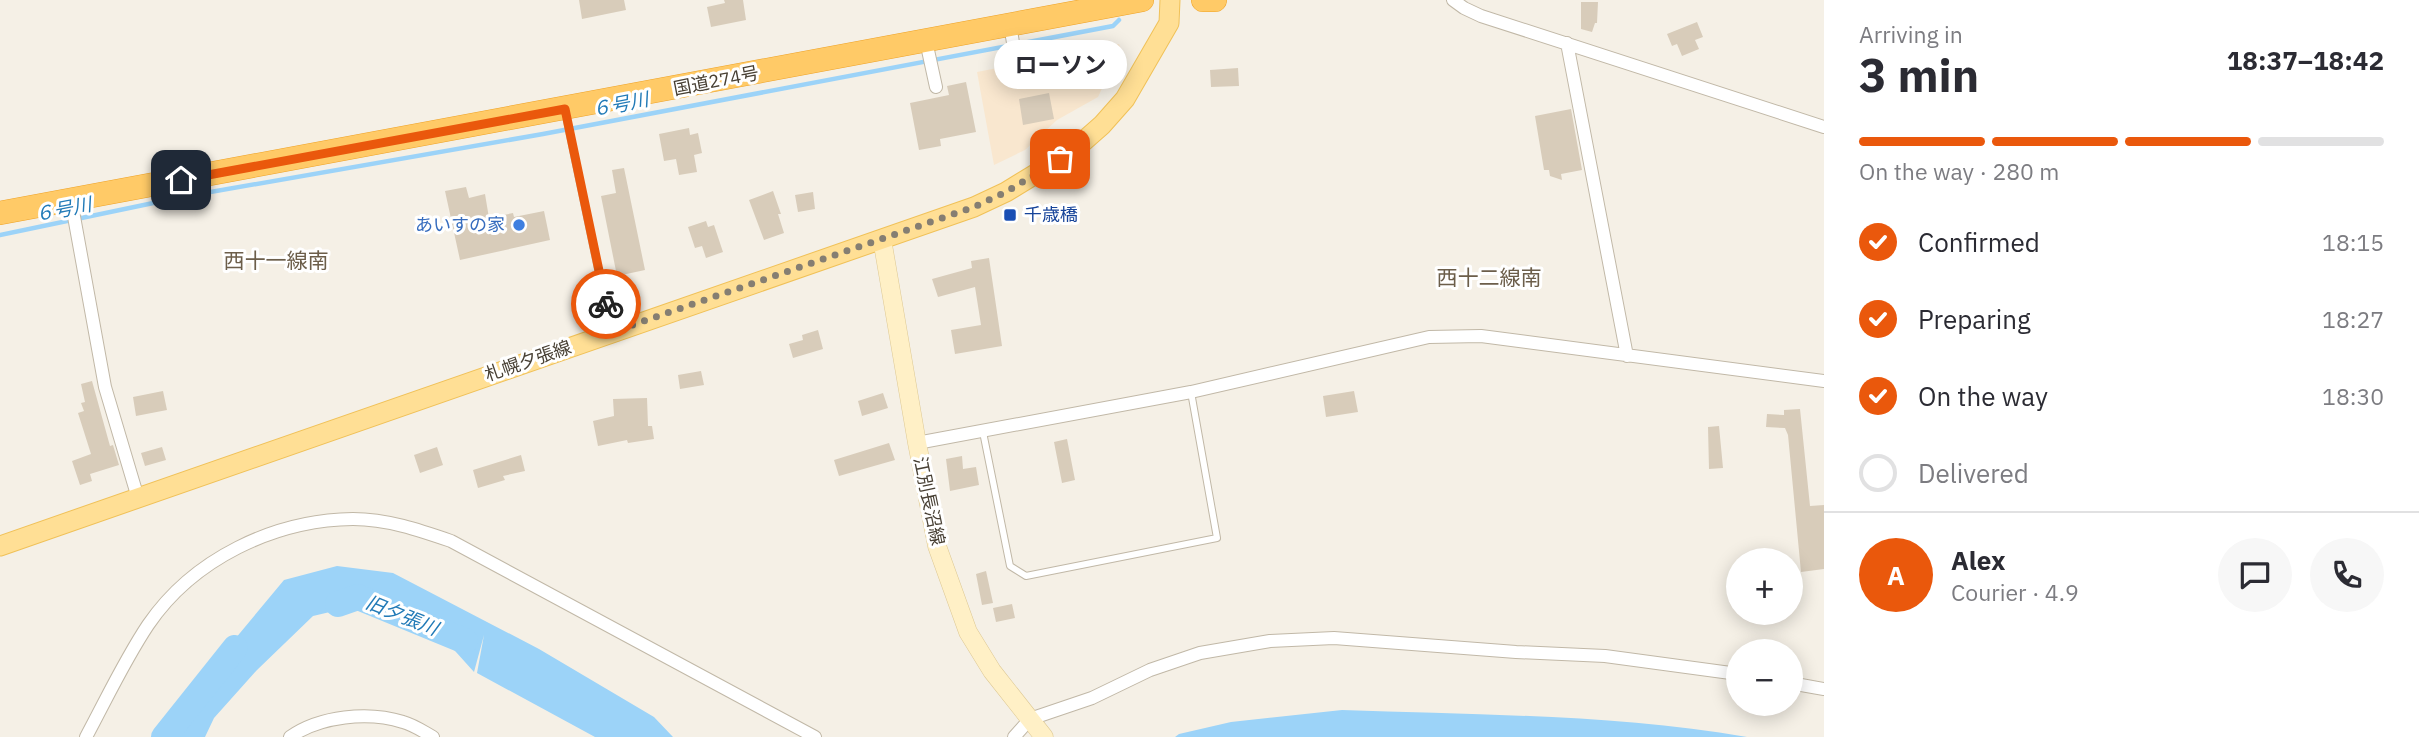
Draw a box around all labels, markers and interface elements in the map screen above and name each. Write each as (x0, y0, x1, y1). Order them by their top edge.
text: Arriving in (1859, 19, 1963, 49)
callout: ローソン (993, 40, 1126, 89)
text: 18:37–18:42 (2227, 43, 2384, 77)
text: 3 min (1859, 45, 1979, 105)
text: ローソン (1015, 49, 1107, 79)
street label: 国道274号 (671, 61, 761, 100)
water label: ６号川 (590, 86, 652, 121)
pin (1030, 129, 1090, 189)
icon: bag (1041, 140, 1079, 178)
pin (151, 150, 211, 210)
text: On the way · 280 m (1859, 156, 2059, 186)
icon: home (162, 161, 200, 199)
water label: ６号川 (33, 191, 95, 226)
place label: 千歳橋 (1024, 203, 1078, 226)
marker: 千歳橋 (1002, 207, 1018, 223)
place label: あいすの家 (415, 213, 505, 236)
marker: あいすの家 (511, 217, 527, 233)
icon: check (1859, 223, 1897, 261)
text: Confirmed (1918, 225, 2040, 259)
text: 18:15 (2322, 227, 2384, 257)
district label: 西十一線南 (224, 246, 329, 274)
district label: 西十二線南 (1437, 263, 1542, 291)
courier (571, 269, 641, 339)
icon: bike (587, 285, 625, 323)
icon: check (1859, 300, 1897, 338)
text: Preparing (1918, 302, 2031, 336)
text: 18:27 (2322, 304, 2384, 334)
street label: 札幌夕張線 (482, 335, 574, 386)
icon: check (1859, 377, 1897, 415)
text: On the way (1918, 379, 2048, 413)
text: 18:30 (2322, 381, 2384, 411)
street label: 江別長沼線 (909, 454, 950, 547)
text: Delivered (1918, 456, 2029, 490)
button: chat (2218, 538, 2292, 612)
button: phone (2310, 538, 2384, 612)
text: Alex (1951, 543, 2005, 577)
map controls (1726, 548, 1803, 716)
button: + (1726, 548, 1803, 625)
text: A (1887, 558, 1905, 592)
text: Courier · 4.9 (1951, 577, 2079, 607)
water label: 旧夕張川 (362, 590, 444, 641)
button: − (1726, 639, 1803, 716)

